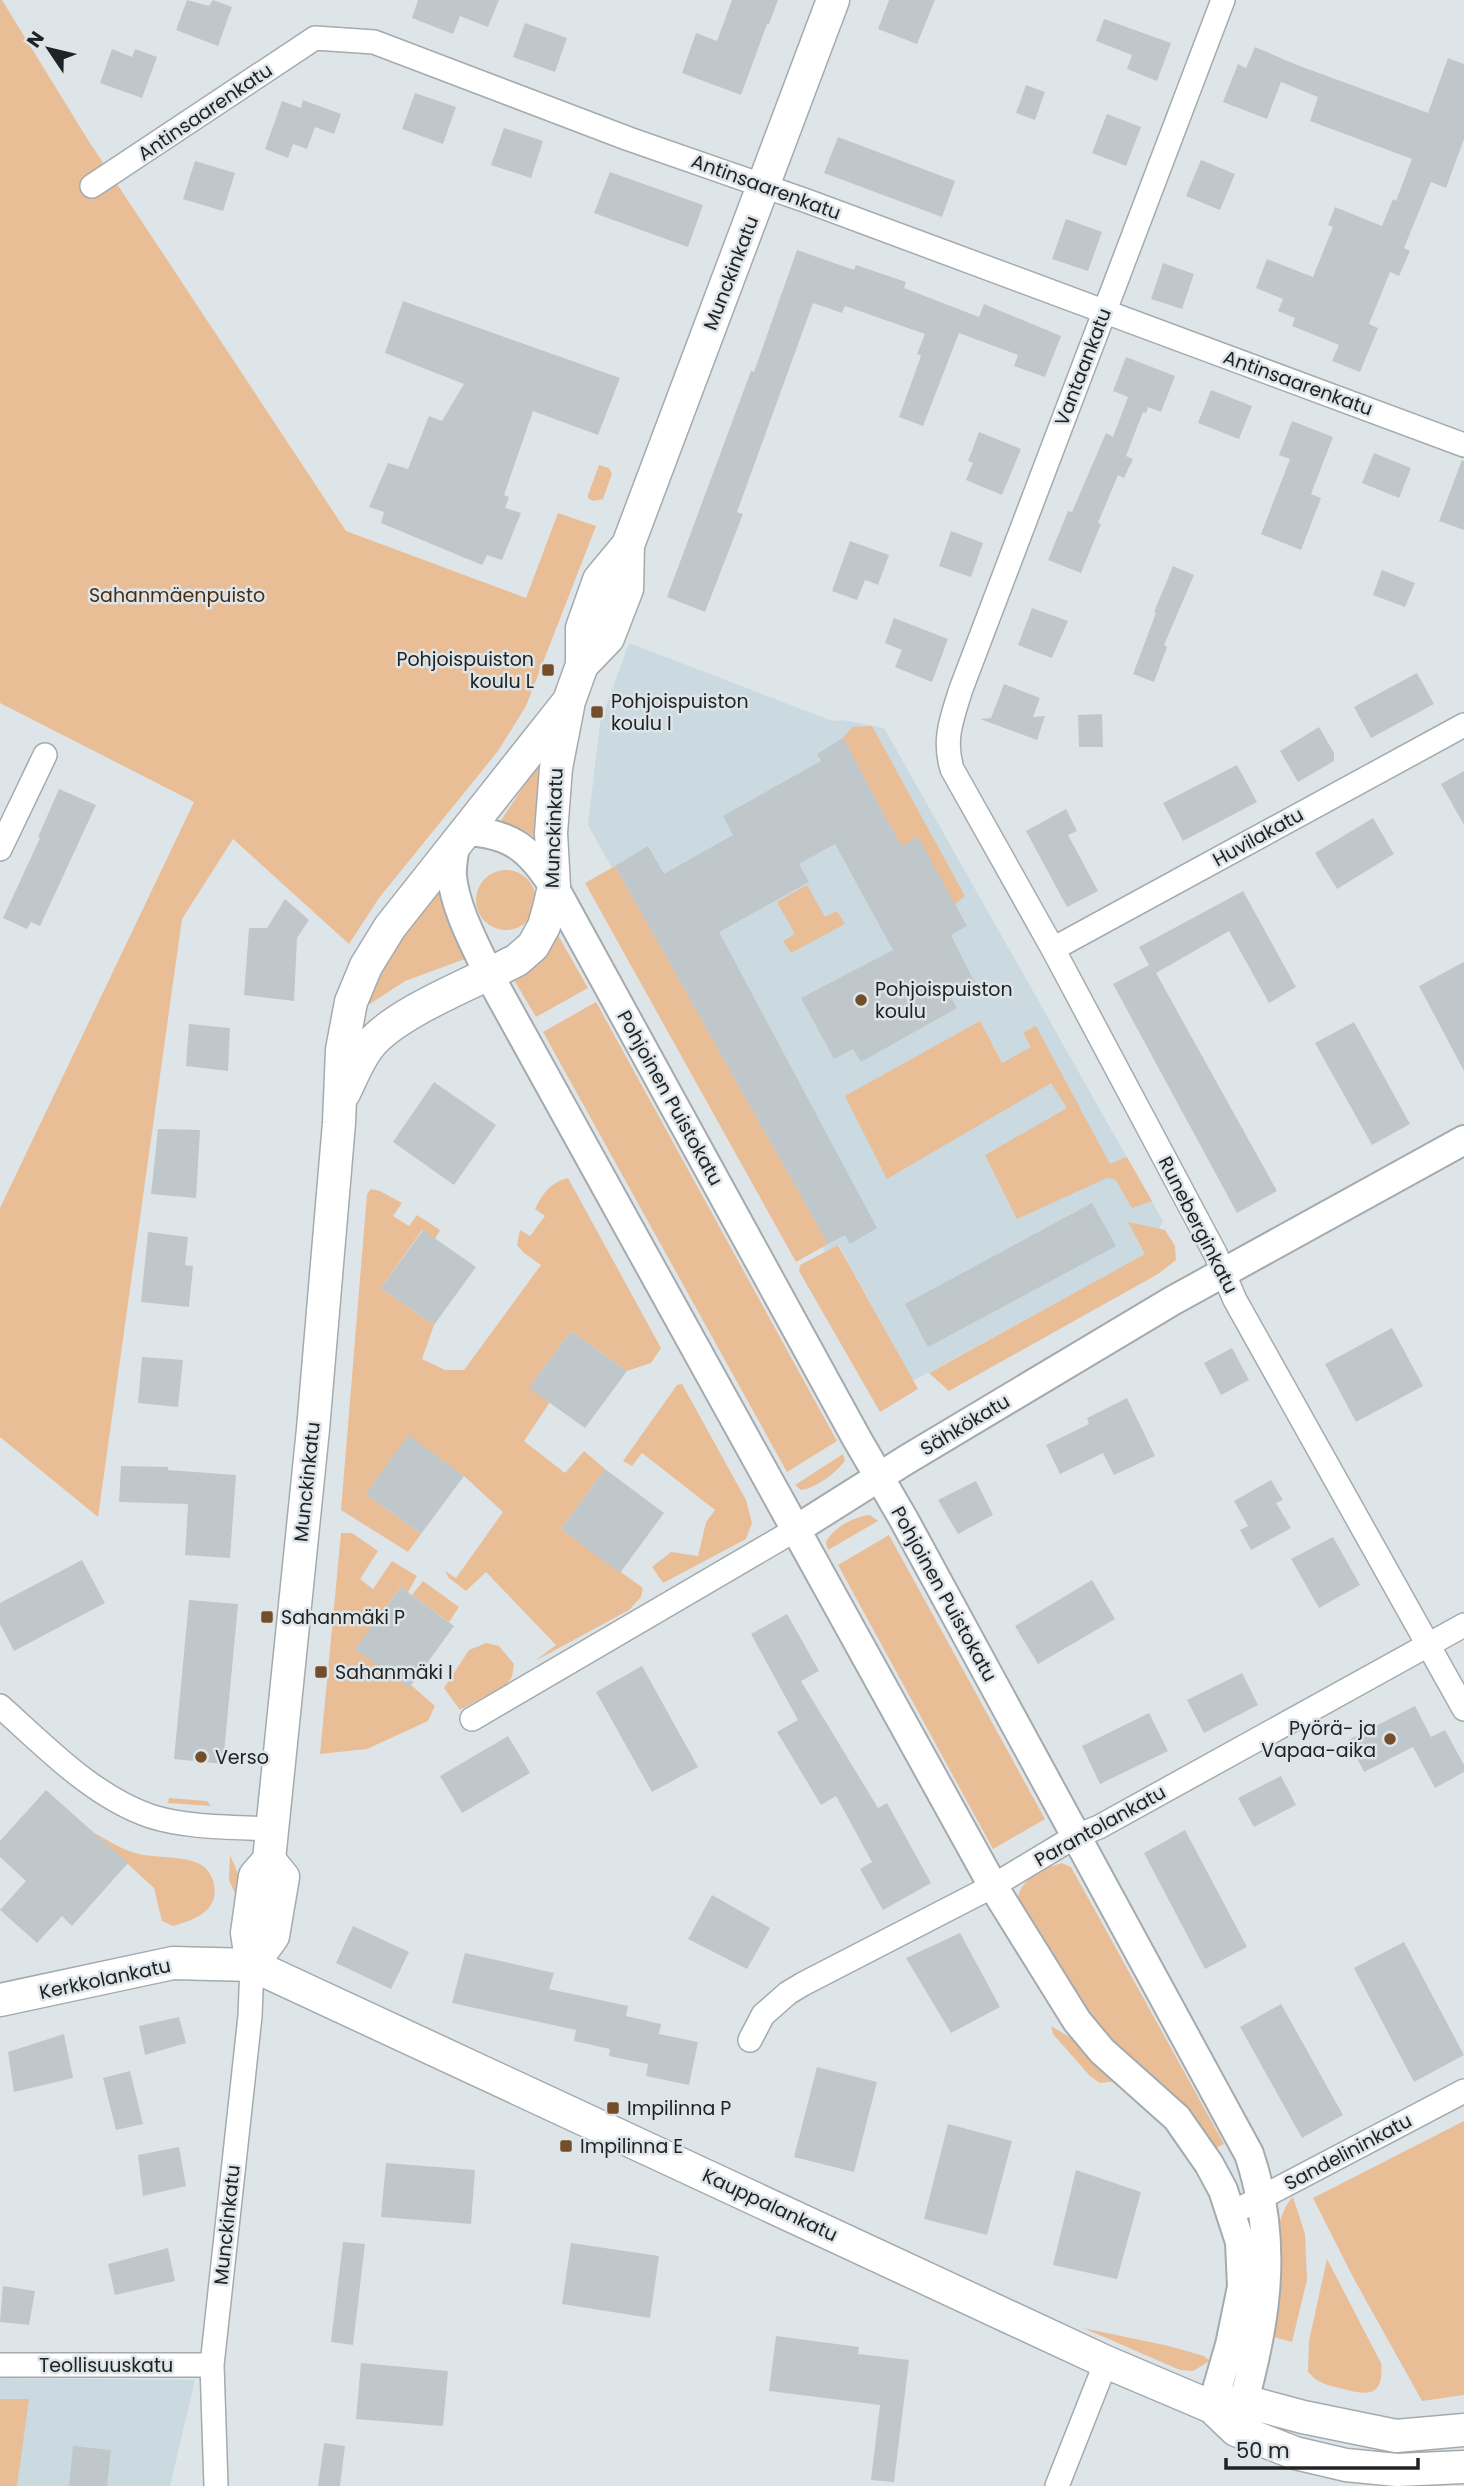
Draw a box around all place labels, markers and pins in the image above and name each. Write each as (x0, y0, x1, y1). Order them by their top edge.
place label: Pohjoispuiston koulu L (396, 646, 534, 695)
marker: Pohjoispuiston koulu L (540, 662, 556, 678)
place label: Pohjoispuiston koulu I (611, 688, 749, 737)
marker: Pohjoispuiston koulu I (589, 704, 605, 720)
place label: Pohjoispuiston koulu (875, 976, 1013, 1025)
marker: Pohjoispuiston koulu (853, 992, 869, 1008)
place label: Sahanmäki P (281, 1604, 405, 1631)
marker: Sahanmäki P (259, 1609, 275, 1625)
place label: Sahanmäki I (335, 1659, 453, 1686)
marker: Sahanmäki I (313, 1664, 329, 1680)
place label: Pyörä- ja Vapaa-aika (1261, 1715, 1376, 1764)
marker: Pyörä- ja Vapaa-aika (1382, 1731, 1398, 1747)
place label: Verso (215, 1744, 269, 1771)
marker: Verso (193, 1749, 209, 1765)
place label: Impilinna P (627, 2095, 731, 2122)
marker: Impilinna P (605, 2100, 621, 2116)
place label: Impilinna E (580, 2133, 683, 2160)
marker: Impilinna E (558, 2138, 574, 2154)

